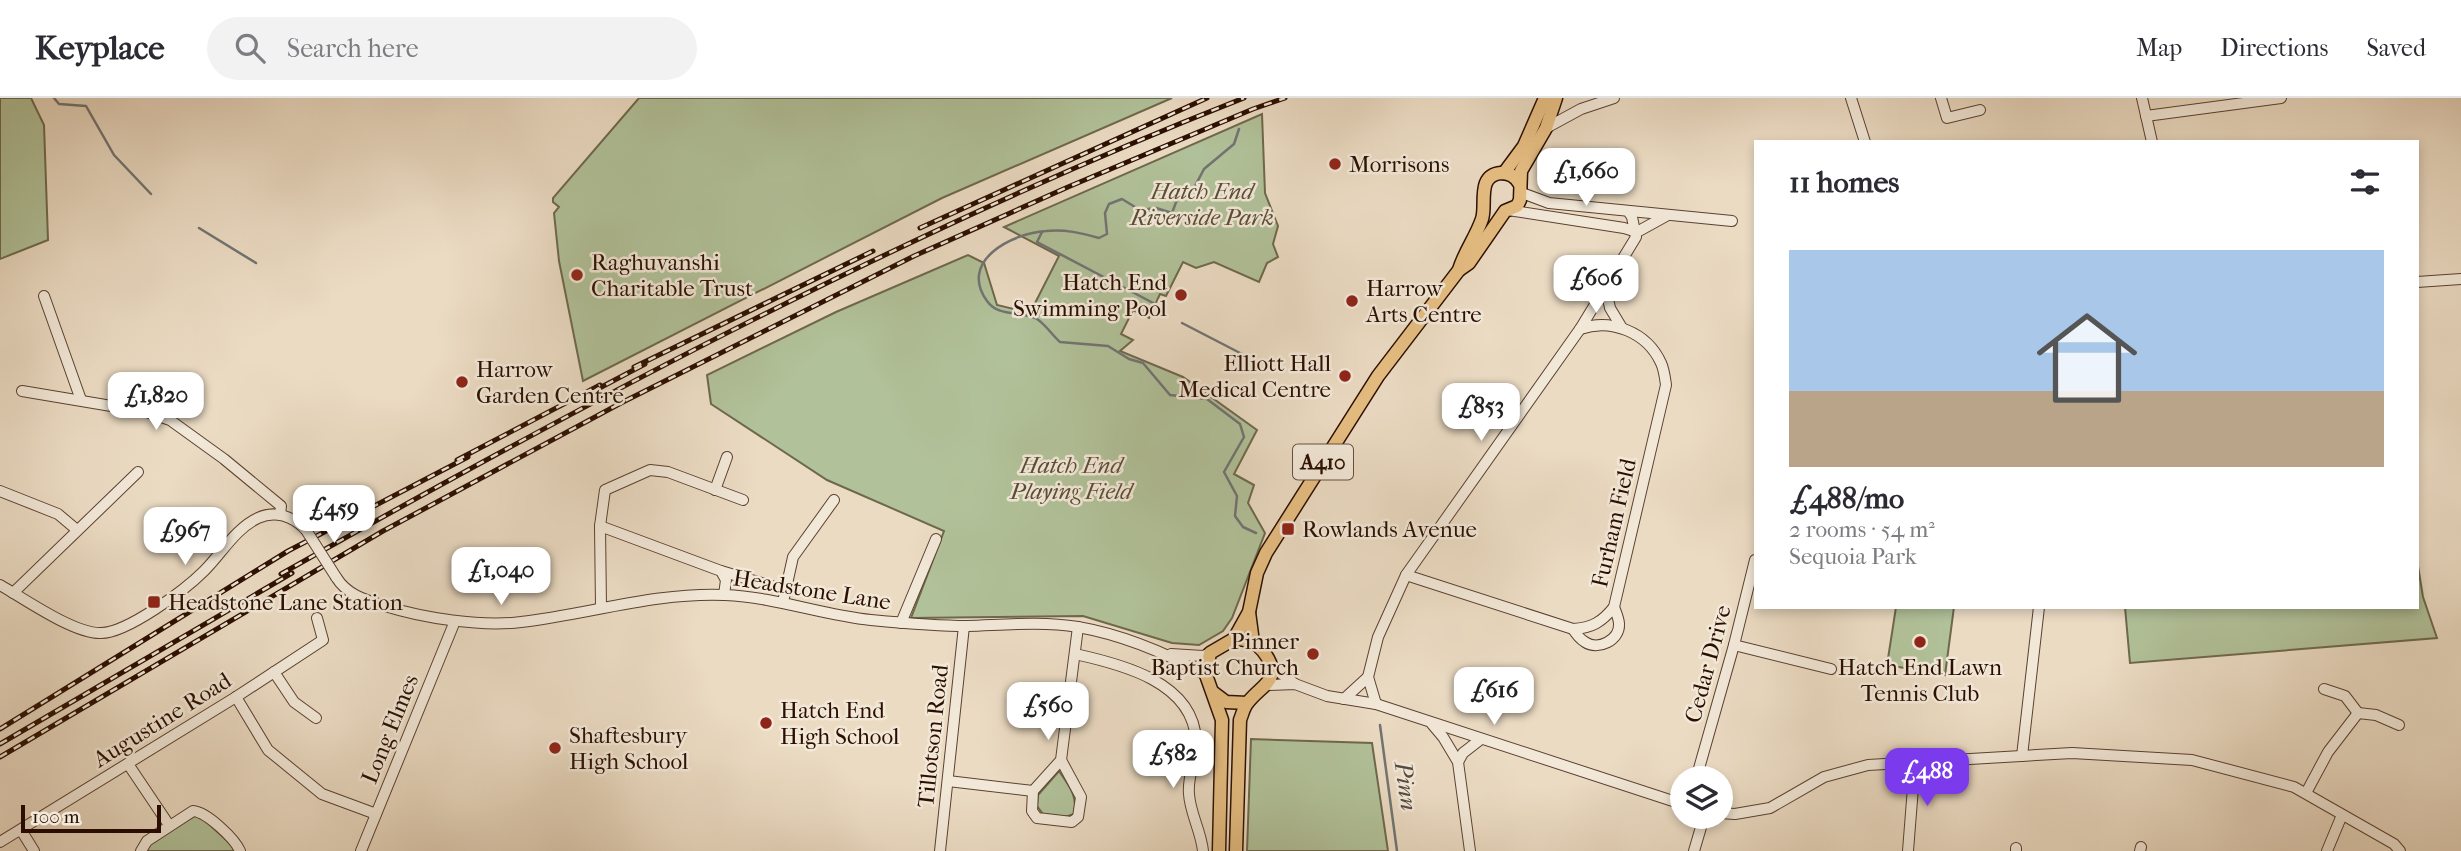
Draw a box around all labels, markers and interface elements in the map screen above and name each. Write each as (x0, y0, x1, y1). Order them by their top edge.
search box (207, 17, 697, 80)
text: Keyplace (35, 29, 165, 68)
icon: search (231, 29, 269, 67)
text: Search here (287, 33, 419, 64)
text: Map (2136, 34, 2182, 62)
text: Directions (2220, 34, 2328, 62)
text: Saved (2366, 34, 2426, 62)
pin: £1,660 (1529, 148, 1643, 208)
place label: Morrisons (1349, 151, 1449, 178)
marker: Morrisons (1327, 156, 1343, 172)
text: £1,660 (1553, 157, 1619, 184)
icon: filters (2346, 163, 2384, 201)
text: 11 homes (1789, 165, 1899, 200)
park label: Hatch End Riverside Park (1128, 178, 1274, 231)
place label: Raghuvanshi Charitable Trust (591, 249, 753, 302)
pin: £606 (1555, 256, 1637, 315)
text: £606 (1570, 264, 1622, 291)
marker: Raghuvanshi Charitable Trust (569, 267, 585, 283)
place label: Hatch End Swimming Pool (1013, 269, 1168, 322)
place label: Harrow Arts Centre (1365, 275, 1482, 328)
marker: Hatch End Swimming Pool (1173, 287, 1189, 303)
marker: Harrow Arts Centre (1344, 293, 1360, 309)
icon: home (2024, 295, 2150, 421)
place label: Elliott Hall Medical Centre (1178, 350, 1332, 403)
place label: Harrow Garden Centre (476, 356, 624, 409)
marker: Elliott Hall Medical Centre (1337, 368, 1353, 384)
pin: £1,820 (99, 372, 213, 432)
marker: Harrow Garden Centre (454, 374, 470, 390)
text: £1,820 (124, 381, 188, 408)
pin: £853 (1440, 384, 1522, 443)
text: £853 (1458, 392, 1504, 419)
road number: A410 (1293, 444, 1353, 480)
park label: Hatch End Playing Field (1009, 452, 1135, 505)
street label: Furham Field (1586, 455, 1642, 590)
text: £488/mo (1789, 481, 1904, 516)
pin: £459 (293, 486, 375, 545)
text: £459 (309, 494, 359, 521)
pin: £967 (144, 508, 226, 567)
text: £967 (160, 516, 210, 543)
place label: Rowlands Avenue (1302, 516, 1477, 543)
text: 2 rooms · 54 m² (1789, 516, 1935, 543)
marker: Rowlands Avenue (1280, 521, 1296, 537)
text: Sequoia Park (1789, 543, 1917, 570)
pin: £1,040 (444, 547, 558, 607)
text: £1,040 (467, 556, 535, 583)
street label: Headstone Lane (731, 564, 893, 616)
place label: Headstone Lane Station (168, 589, 403, 616)
marker: Headstone Lane Station (146, 594, 162, 610)
street label: Cedar Drive (1679, 602, 1737, 726)
place label: Pinner Baptist Church (1151, 628, 1299, 681)
marker: Hatch End Lawn Tennis Club (1912, 634, 1928, 650)
marker: Pinner Baptist Church (1305, 646, 1321, 662)
place label: Hatch End Lawn Tennis Club (1838, 654, 2003, 707)
street label: Tillotson Road (912, 663, 954, 809)
street label: Augustine Road (87, 667, 236, 774)
pin: £616 (1453, 668, 1535, 727)
street label: Long Elmes (356, 670, 424, 788)
text: £616 (1470, 676, 1518, 703)
pin: £560 (1007, 682, 1089, 742)
text: £560 (1023, 691, 1073, 718)
place label: Hatch End High School (780, 697, 900, 750)
marker: Hatch End High School (758, 715, 774, 731)
place label: Shaftesbury High School (569, 722, 689, 775)
pin: £582 (1132, 730, 1214, 790)
text: £582 (1149, 739, 1197, 766)
marker: Shaftesbury High School (547, 740, 563, 756)
pin: £488 (1886, 748, 1968, 808)
text: £488 (1901, 757, 1953, 784)
water label: Pinn (1389, 759, 1423, 812)
map controls (1670, 766, 1733, 829)
button: layers (1670, 766, 1733, 829)
scale bar (21, 802, 161, 834)
text: 100 m (32, 806, 80, 828)

